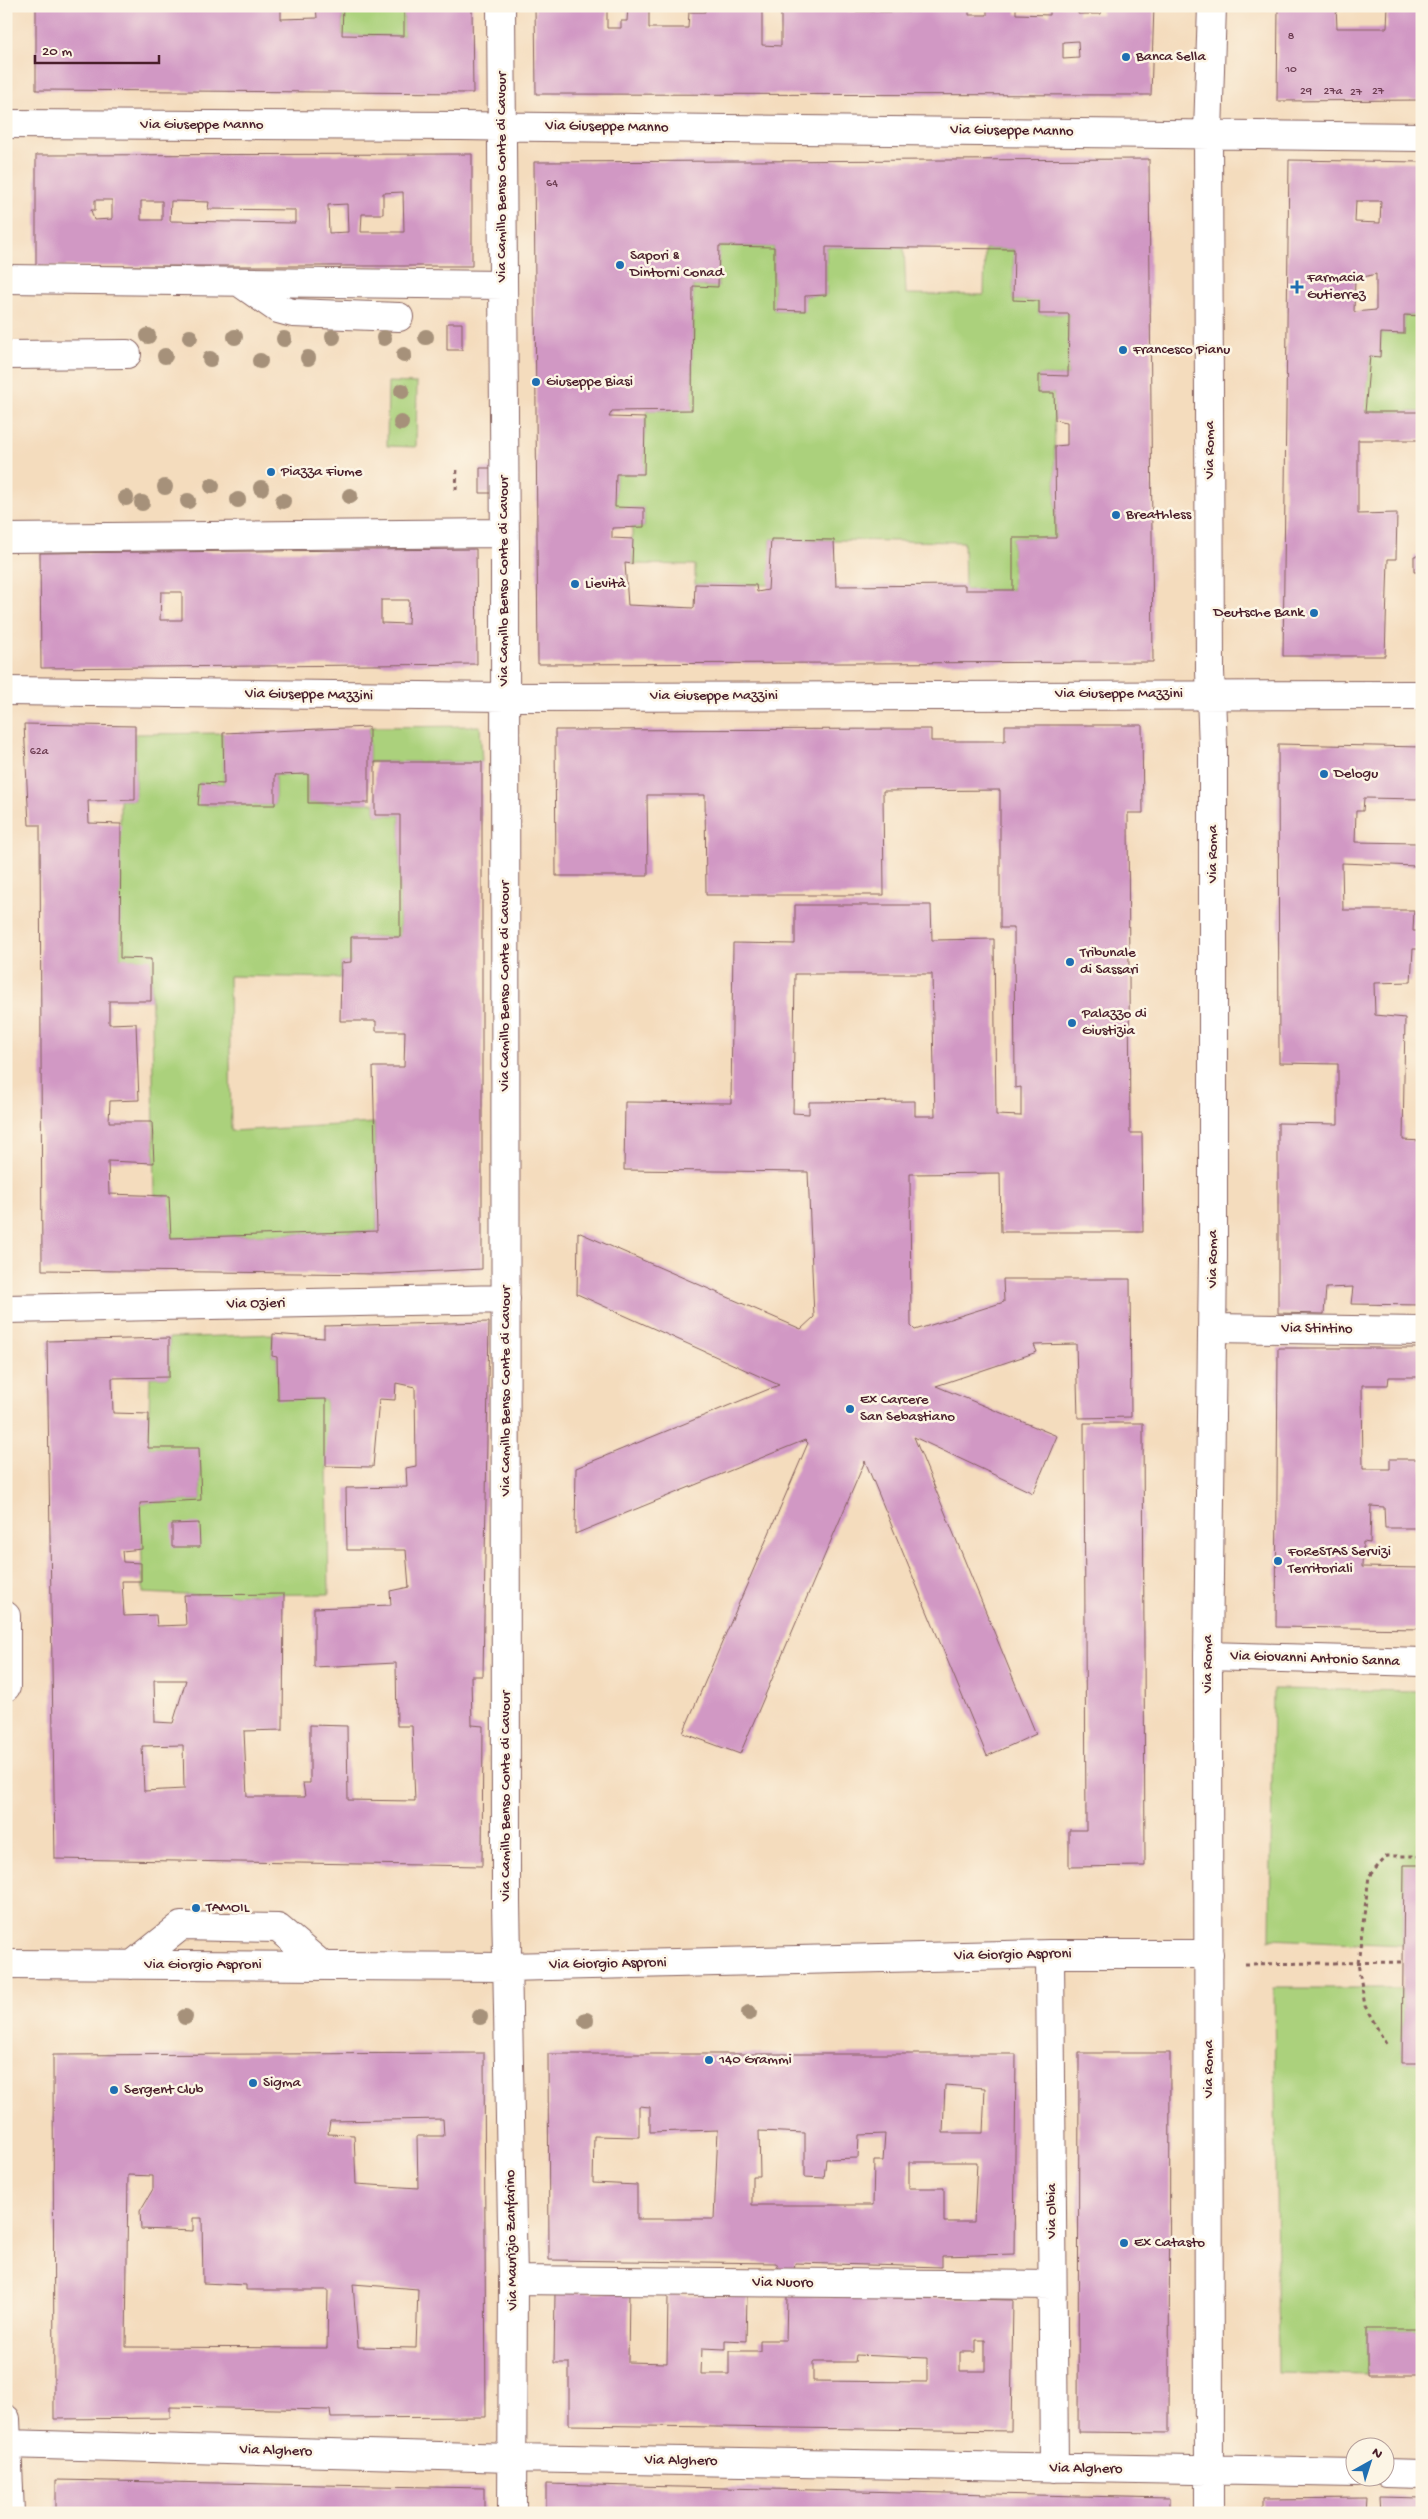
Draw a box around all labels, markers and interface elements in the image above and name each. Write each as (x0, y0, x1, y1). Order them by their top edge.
house number: 8 (1288, 30, 1295, 44)
scale bar (35, 32, 159, 64)
text: 20 m (42, 43, 72, 61)
place label: Banca Sella (1135, 48, 1206, 66)
marker: Banca Sella (1120, 51, 1132, 63)
house number: 10 (1284, 63, 1297, 77)
street label: Via Camillo Benso Conte di Cavour (493, 70, 511, 283)
house number: 29 (1300, 85, 1312, 99)
house number: 27a (1324, 85, 1343, 99)
house number: 27 (1372, 85, 1385, 99)
house number: 27 (1350, 86, 1363, 100)
street label: Via Giuseppe Manno (139, 116, 264, 134)
street label: Via Giuseppe Manno (544, 117, 669, 137)
street label: Via Giuseppe Manno (949, 121, 1074, 141)
house number: 64 (546, 177, 558, 191)
place label: Sapori & Dintorni Conad (629, 247, 725, 282)
marker: Sapori & Dintorni Conad (614, 259, 626, 271)
place label: Farmacia Gutierrez (1306, 269, 1366, 304)
marker: Farmacia Gutierrez (1291, 281, 1303, 293)
place label: Francesco Pianu (1132, 341, 1230, 359)
marker: Francesco Pianu (1117, 344, 1129, 356)
place label: Giuseppe Biasi (546, 373, 633, 391)
marker: Giuseppe Biasi (530, 376, 542, 388)
street label: Via Roma (1201, 420, 1219, 480)
place label: Piazza Fiume (280, 463, 363, 481)
marker: Piazza Fiume (265, 466, 277, 478)
street label: Via Camillo Benso Conte di Cavour (495, 474, 513, 687)
place label: Breathless (1125, 506, 1192, 524)
marker: Breathless (1110, 509, 1122, 521)
place label: Lievità (585, 575, 626, 593)
marker: Lievità (569, 578, 581, 590)
place label: Deutsche Bank (1213, 604, 1305, 622)
marker: Deutsche Bank (1308, 607, 1320, 619)
street label: Via Giuseppe Mazzini (244, 685, 373, 705)
street label: Via Giuseppe Mazzini (1054, 685, 1183, 703)
street label: Via Giuseppe Mazzini (649, 687, 778, 705)
house number: 62a (30, 745, 49, 759)
place label: Delogu (1333, 765, 1378, 783)
marker: Delogu (1318, 768, 1330, 780)
street label: Via Roma (1204, 824, 1222, 884)
street label: Via Camillo Benso Conte di Cavour (496, 879, 514, 1092)
place label: Tribunale di Sassari (1079, 944, 1139, 979)
marker: Tribunale di Sassari (1064, 956, 1076, 968)
place label: Palazzo di Giustizia (1081, 1005, 1147, 1040)
marker: Palazzo di Giustizia (1066, 1017, 1078, 1029)
street label: Via Roma (1204, 1229, 1222, 1289)
street label: Via Camillo Benso Conte di Cavour (497, 1284, 515, 1497)
street label: Via Ozieri (226, 1294, 285, 1314)
street label: Via Stintino (1280, 1319, 1353, 1339)
place label: Ex Carcere San Sebastiano (860, 1391, 955, 1426)
marker: Ex Carcere San Sebastiano (844, 1403, 856, 1415)
place label: FoReSTAS Servizi Territoriali (1287, 1543, 1391, 1578)
marker: FoReSTAS Servizi Territoriali (1272, 1555, 1284, 1567)
street label: Via Roma (1199, 1634, 1217, 1694)
street label: Via Giovanni Antonio Sanna (1229, 1647, 1401, 1671)
street label: Via Camillo Benso Conte di Cavour (497, 1689, 515, 1902)
place label: TAMOIL (205, 1899, 250, 1917)
marker: TAMOIL (190, 1902, 202, 1914)
street label: Via Giorgio Asproni (953, 1945, 1072, 1965)
street label: Via Giorgio Asproni (548, 1954, 667, 1974)
street label: Via Giorgio Asproni (143, 1956, 262, 1974)
street label: Via Roma (1200, 2039, 1218, 2099)
place label: 140 Grammi (718, 2051, 792, 2069)
marker: 140 Grammi (703, 2054, 715, 2066)
place label: Sigma (263, 2074, 301, 2092)
marker: Sigma (247, 2077, 259, 2089)
place label: Sergent Club (124, 2081, 204, 2099)
marker: Sergent Club (108, 2084, 120, 2096)
street label: Via Maurizio Zanfarino (502, 2169, 522, 2311)
street label: Via Olbia (1043, 2183, 1061, 2240)
place label: Ex Catasto (1134, 2234, 1205, 2252)
marker: Ex Catasto (1118, 2237, 1130, 2249)
street label: Via Nuoro (751, 2273, 814, 2293)
north arrow (1346, 2436, 1396, 2486)
street label: Via Alghero (238, 2441, 313, 2461)
text: N (1368, 2444, 1386, 2463)
street label: Via Alghero (643, 2451, 718, 2471)
street label: Via Alghero (1048, 2459, 1123, 2479)

